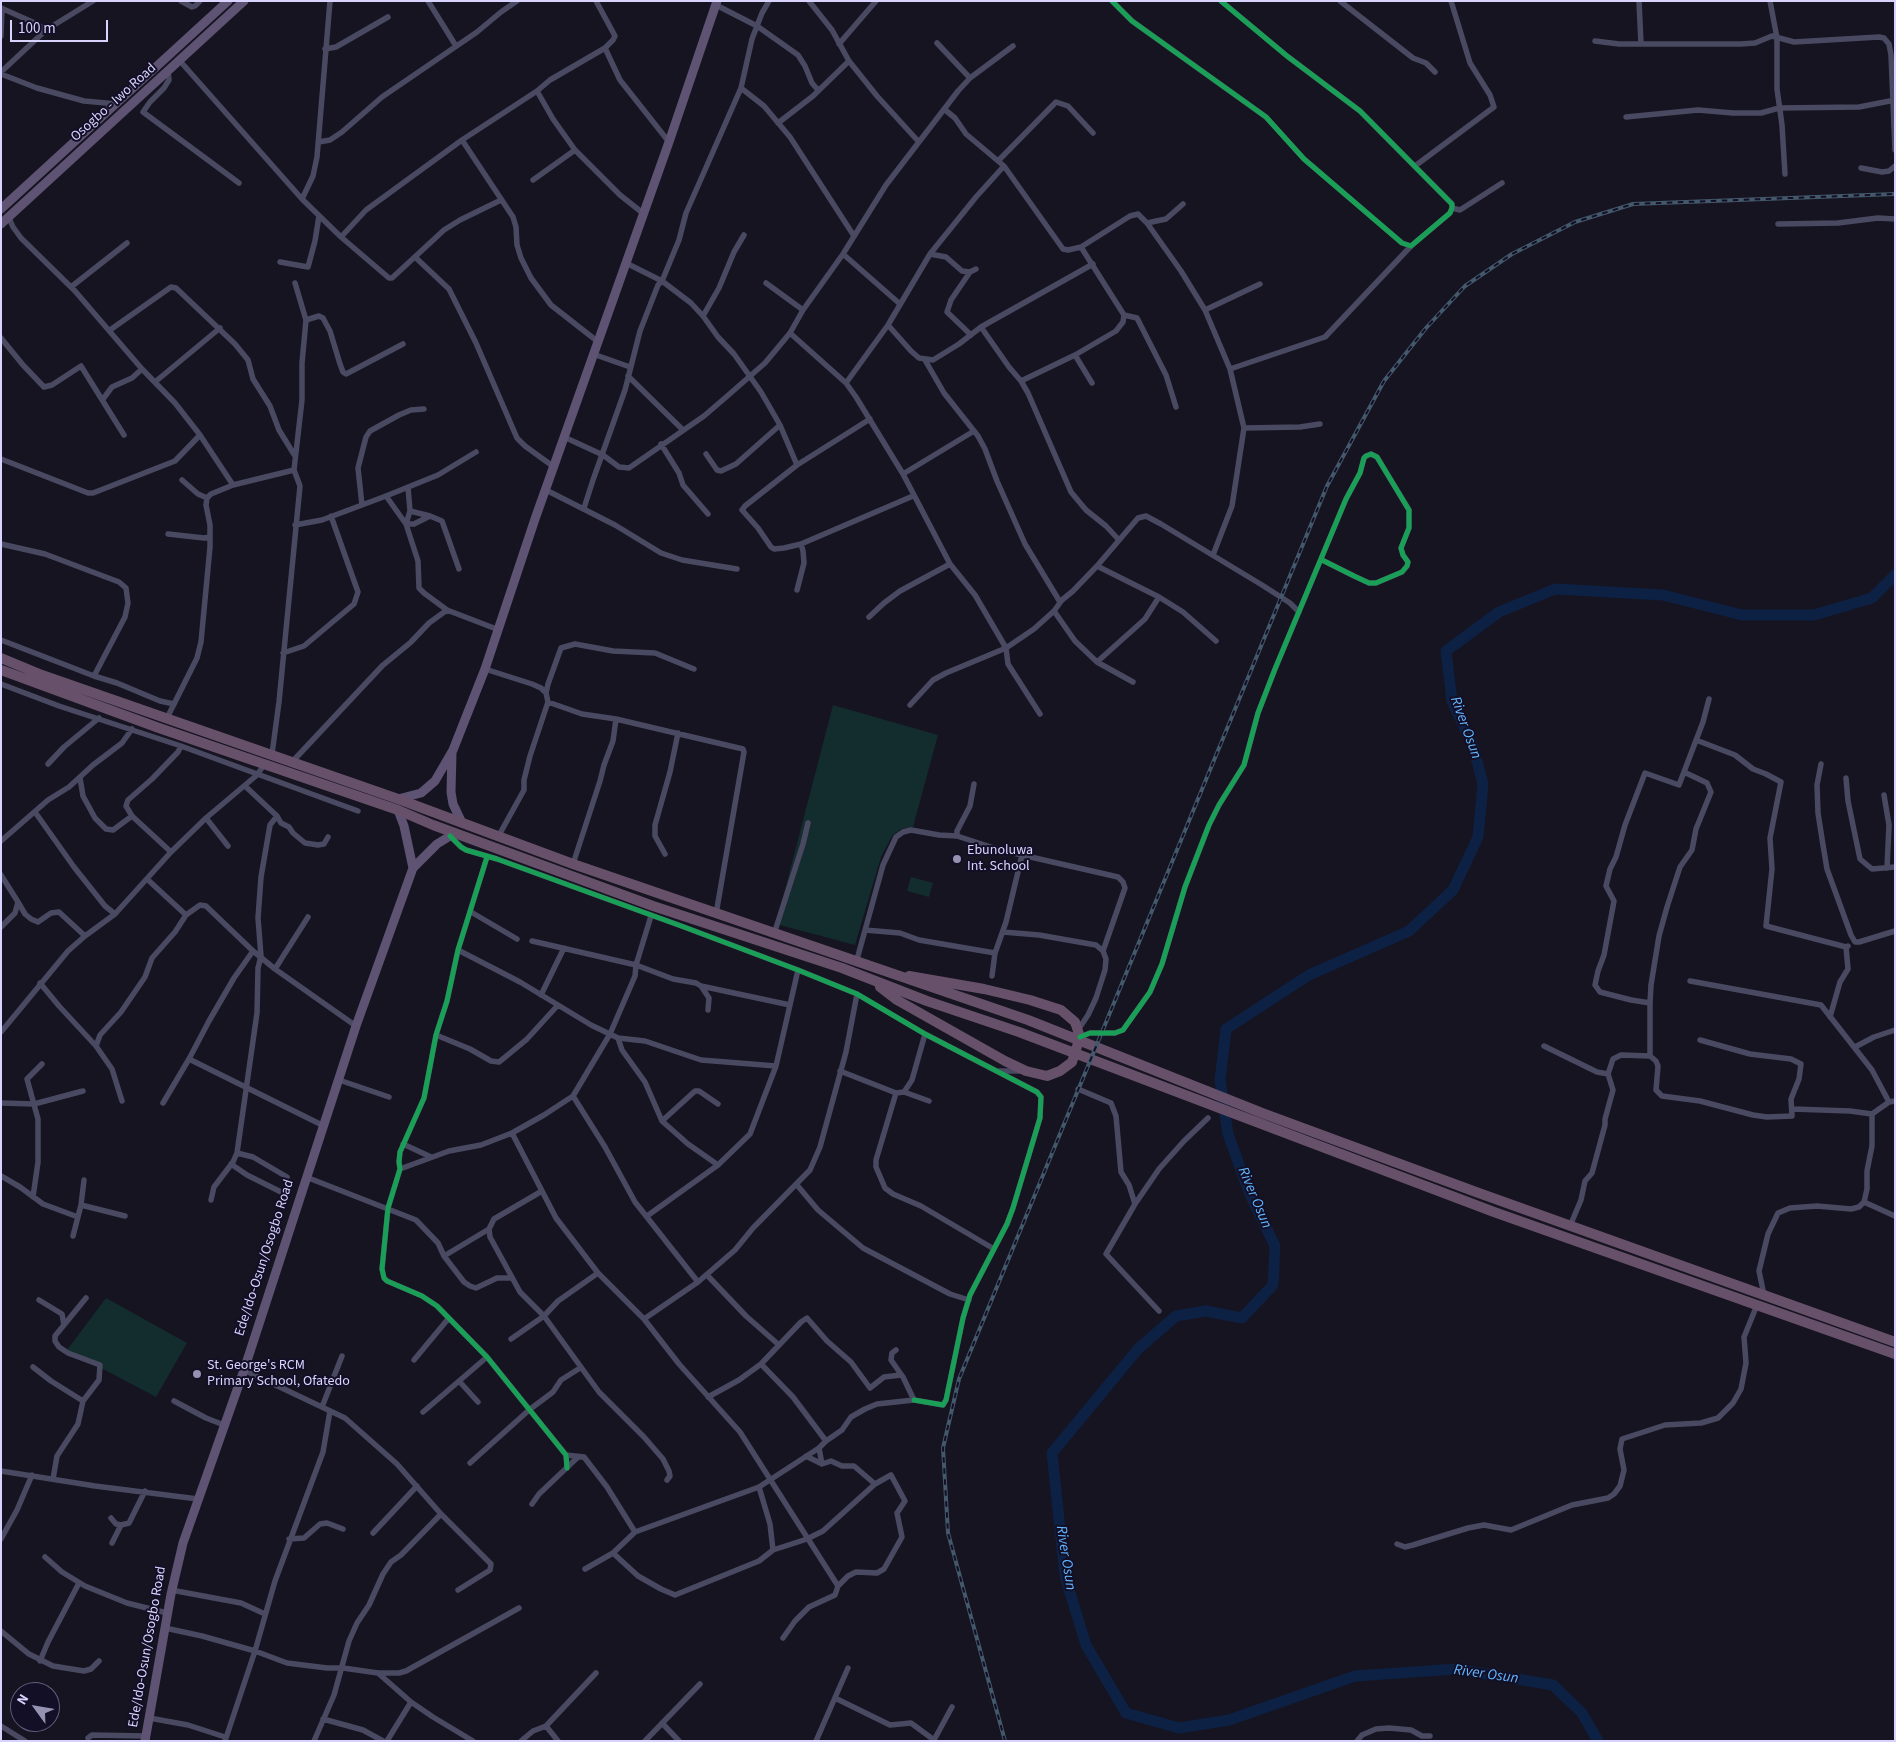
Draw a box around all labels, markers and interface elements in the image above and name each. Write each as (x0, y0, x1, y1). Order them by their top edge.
scale bar (12, 10, 110, 42)
text: 100 m (18, 18, 56, 39)
street label: Osogbo - Iwo Road (68, 60, 160, 146)
water label: River Osun (1445, 694, 1485, 762)
place label: Ebunoluwa Int. School (967, 843, 1033, 876)
marker: Ebunoluwa Int. School (951, 853, 963, 865)
water label: River Osun (1233, 1165, 1275, 1231)
street label: Ede/Ido-Osun/Osogbo Road (232, 1178, 298, 1338)
place label: St. George's RCM Primary School, Ofatedo (207, 1358, 350, 1390)
marker: St. George's RCM Primary School, Ofatedo (191, 1368, 203, 1380)
water label: River Osun (1051, 1524, 1079, 1592)
street label: Ede/Ido-Osun/Osogbo Road (126, 1565, 170, 1729)
water label: River Osun (1453, 1662, 1519, 1688)
north arrow (10, 1682, 60, 1732)
text: N (12, 1690, 34, 1709)

